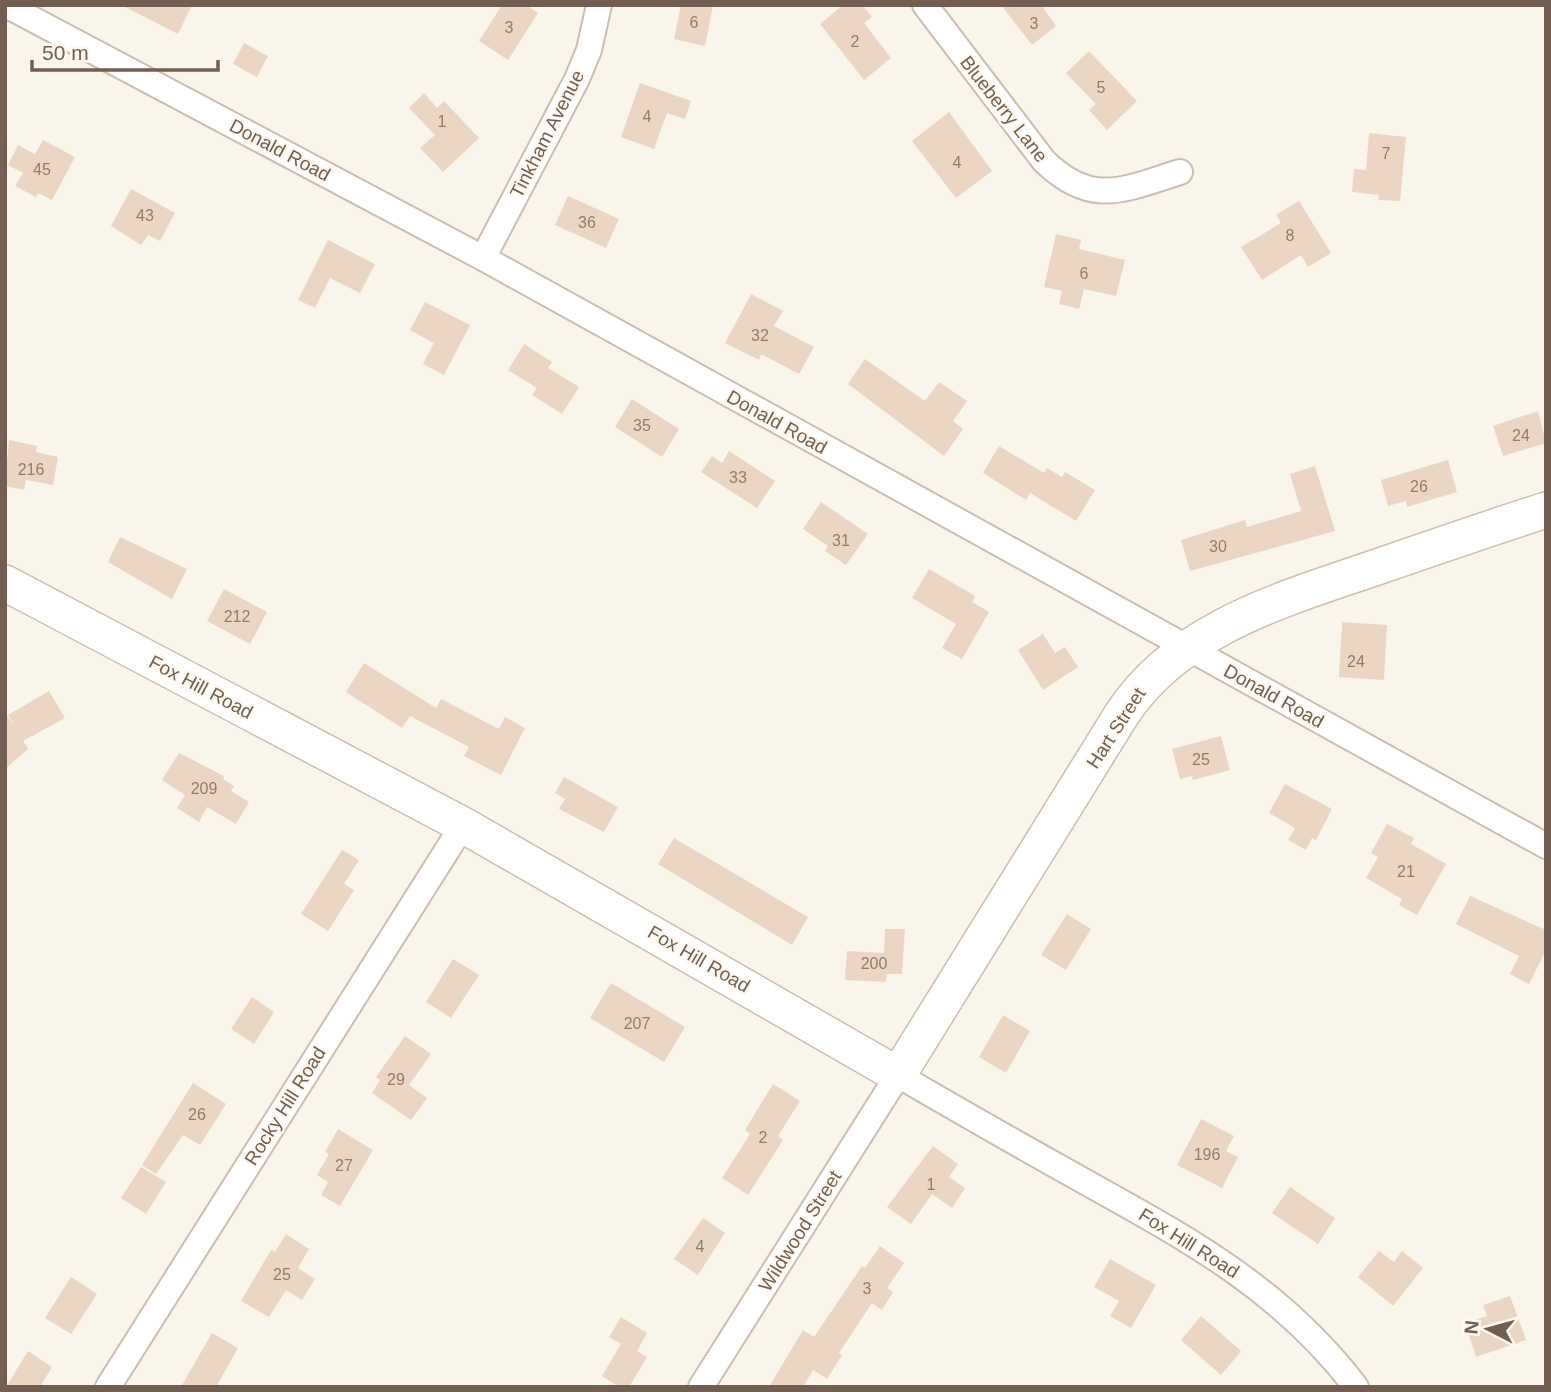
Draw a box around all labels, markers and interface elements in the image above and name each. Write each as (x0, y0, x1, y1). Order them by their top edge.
house number: 6 (690, 14, 699, 31)
house number: 3 (1030, 15, 1039, 32)
house number: 3 (505, 19, 514, 36)
scale bar (32, 28, 217, 72)
house number: 2 (851, 33, 860, 50)
text: 50 m (42, 41, 89, 64)
street label: Blueberry Lane (956, 52, 1052, 166)
street label: Tinkham Avenue (506, 67, 588, 201)
house number: 5 (1097, 79, 1106, 96)
house number: 4 (643, 108, 652, 125)
house number: 1 (438, 113, 447, 130)
street label: Donald Road (226, 115, 334, 185)
house number: 7 (1382, 145, 1391, 162)
house number: 4 (953, 154, 962, 171)
house number: 45 (33, 161, 51, 178)
house number: 43 (136, 207, 154, 224)
house number: 36 (578, 214, 596, 231)
house number: 8 (1286, 227, 1295, 244)
house number: 6 (1080, 265, 1089, 282)
house number: 32 (751, 327, 769, 344)
street label: Donald Road (723, 386, 831, 458)
house number: 35 (633, 417, 651, 434)
house number: 24 (1512, 427, 1530, 444)
house number: 216 (18, 461, 44, 478)
house number: 33 (729, 469, 747, 486)
house number: 26 (1410, 478, 1428, 495)
house number: 31 (832, 532, 850, 549)
house number: 30 (1209, 538, 1227, 555)
house number: 212 (224, 608, 250, 625)
street label: Fox Hill Road (146, 651, 256, 723)
house number: 24 (1347, 653, 1365, 670)
street label: Donald Road (1220, 660, 1328, 732)
street label: Hart Street (1082, 683, 1150, 772)
house number: 25 (1192, 751, 1210, 768)
house number: 209 (191, 780, 217, 797)
house number: 21 (1397, 863, 1415, 880)
street label: Fox Hill Road (644, 921, 754, 997)
house number: 200 (861, 955, 887, 972)
house number: 207 (624, 1015, 650, 1032)
street label: Rocky Hill Road (240, 1043, 330, 1169)
house number: 29 (387, 1071, 405, 1088)
house number: 26 (188, 1106, 206, 1123)
house number: 2 (759, 1129, 768, 1146)
house number: 196 (1194, 1146, 1220, 1163)
house number: 27 (335, 1157, 353, 1174)
street label: Wildwood Street (754, 1166, 846, 1295)
house number: 1 (927, 1176, 936, 1193)
street label: Fox Hill Road (1135, 1204, 1243, 1282)
house number: 4 (696, 1238, 705, 1255)
house number: 25 (273, 1266, 291, 1283)
house number: 3 (863, 1280, 872, 1297)
north arrow (1453, 1294, 1523, 1364)
text: N (1460, 1319, 1483, 1335)

